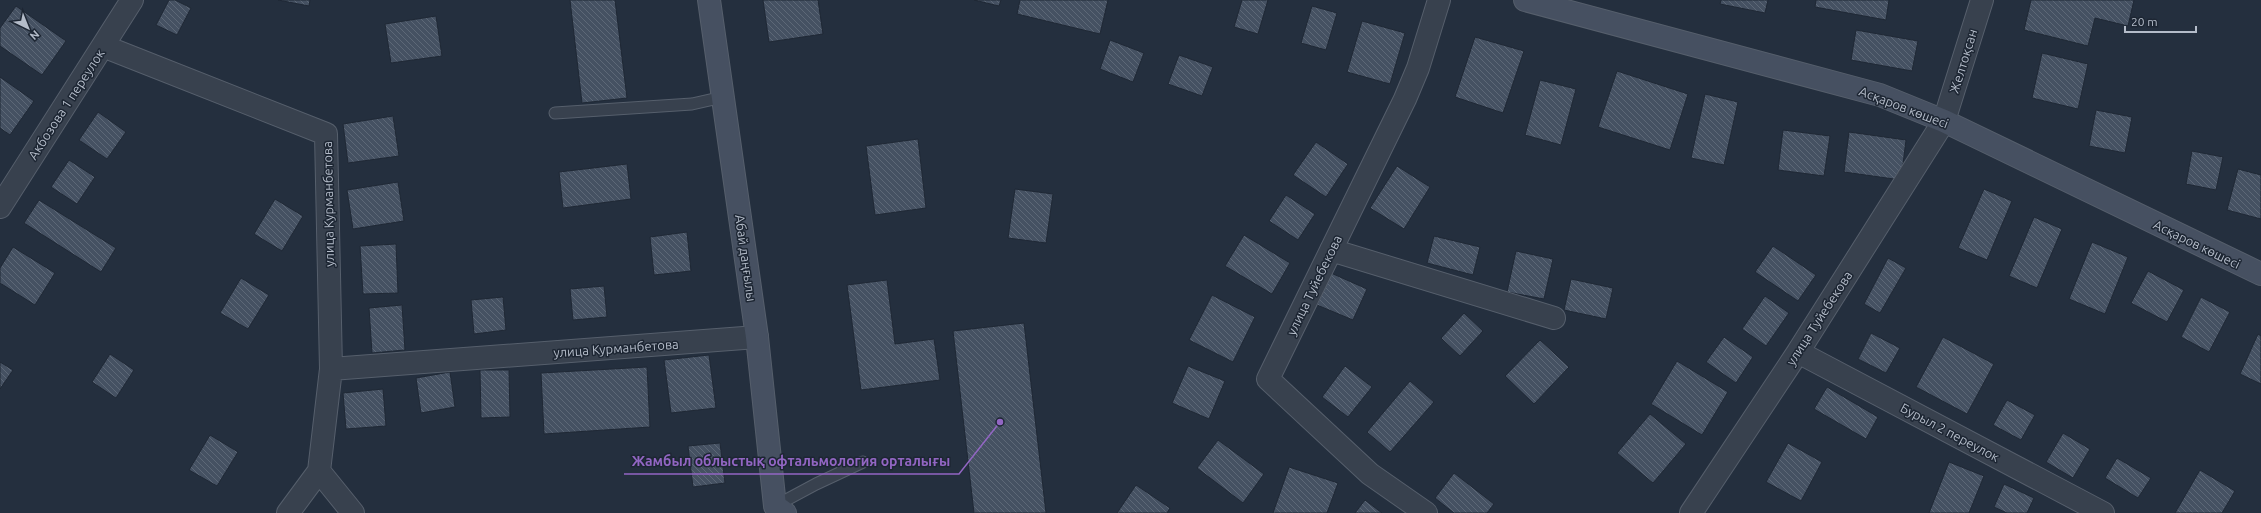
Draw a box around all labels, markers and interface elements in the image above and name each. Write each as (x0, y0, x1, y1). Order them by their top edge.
north arrow (8, 8, 48, 48)
scale bar (2125, 8, 2196, 34)
text: 20 m (2131, 15, 2158, 28)
street label: Желтоқсан (1947, 27, 1979, 95)
text: N (28, 28, 42, 43)
street label: Акбозова 1 переулок (25, 46, 107, 162)
street label: Асқаров көшесі (1857, 84, 1951, 130)
street label: улица Курманбетова (320, 141, 336, 267)
street label: Абай даңғылы (733, 214, 759, 302)
street label: Асқаров көшесі (2151, 217, 2243, 271)
street label: улица Туйебекова (1284, 233, 1344, 337)
street label: улица Туйебекова (1783, 268, 1855, 368)
street label: улица Курманбетова (553, 337, 679, 359)
street label: Бурыл 2 переулок (1898, 400, 2002, 464)
callout: Жамбыл облыстық офтальмология орталығы (624, 448, 959, 474)
text: Жамбыл облыстық офтальмология орталығы (632, 453, 950, 469)

